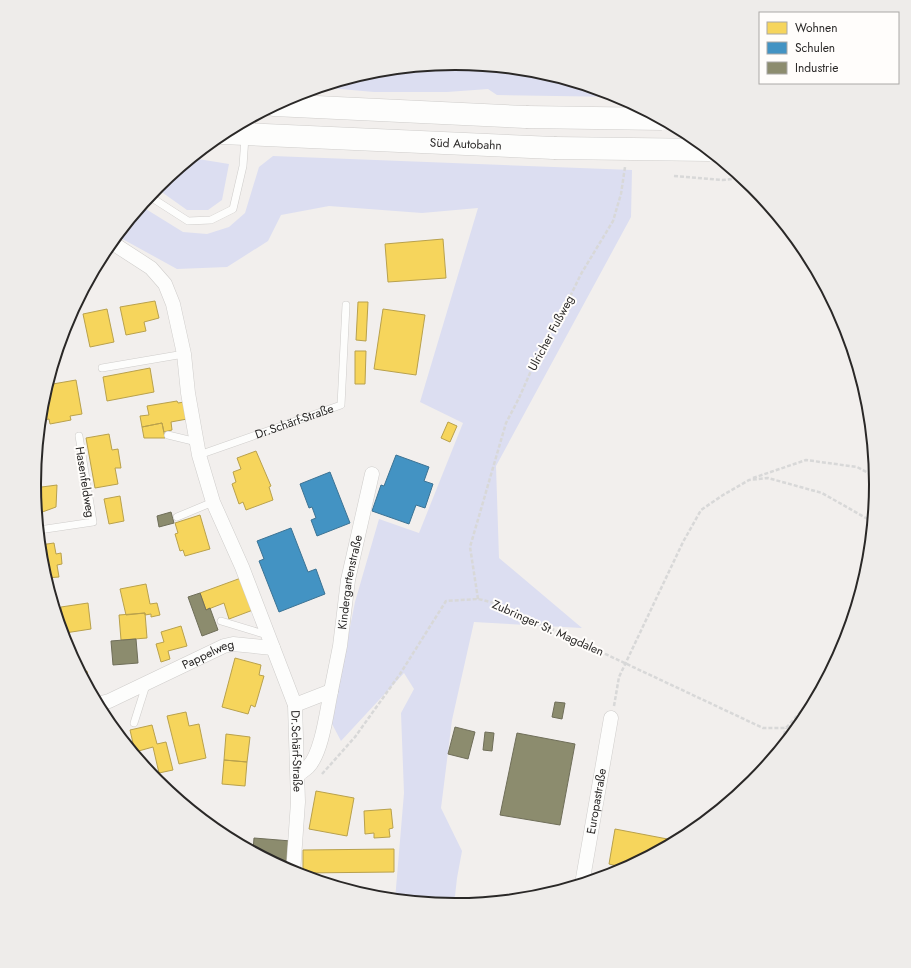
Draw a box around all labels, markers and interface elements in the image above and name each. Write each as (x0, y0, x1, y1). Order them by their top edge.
legend (759, 12, 899, 84)
text: Wohnen (795, 19, 838, 37)
text: Schulen (795, 39, 835, 57)
text: Industrie (795, 59, 839, 77)
street label: Süd Autobahn (429, 133, 502, 155)
street label: Ulricher Fußweg (524, 292, 578, 374)
street label: Dr.Schärf-Straße (253, 399, 336, 444)
street label: Hasenfeldweg (70, 445, 100, 519)
street label: Kindergartenstraße (333, 533, 367, 631)
street label: Zubringer St. Magdalen (489, 595, 607, 661)
street label: Pappelweg (179, 635, 236, 674)
street label: Dr.Schärf-Straße (286, 710, 307, 792)
street label: Europastraße (582, 767, 611, 836)

